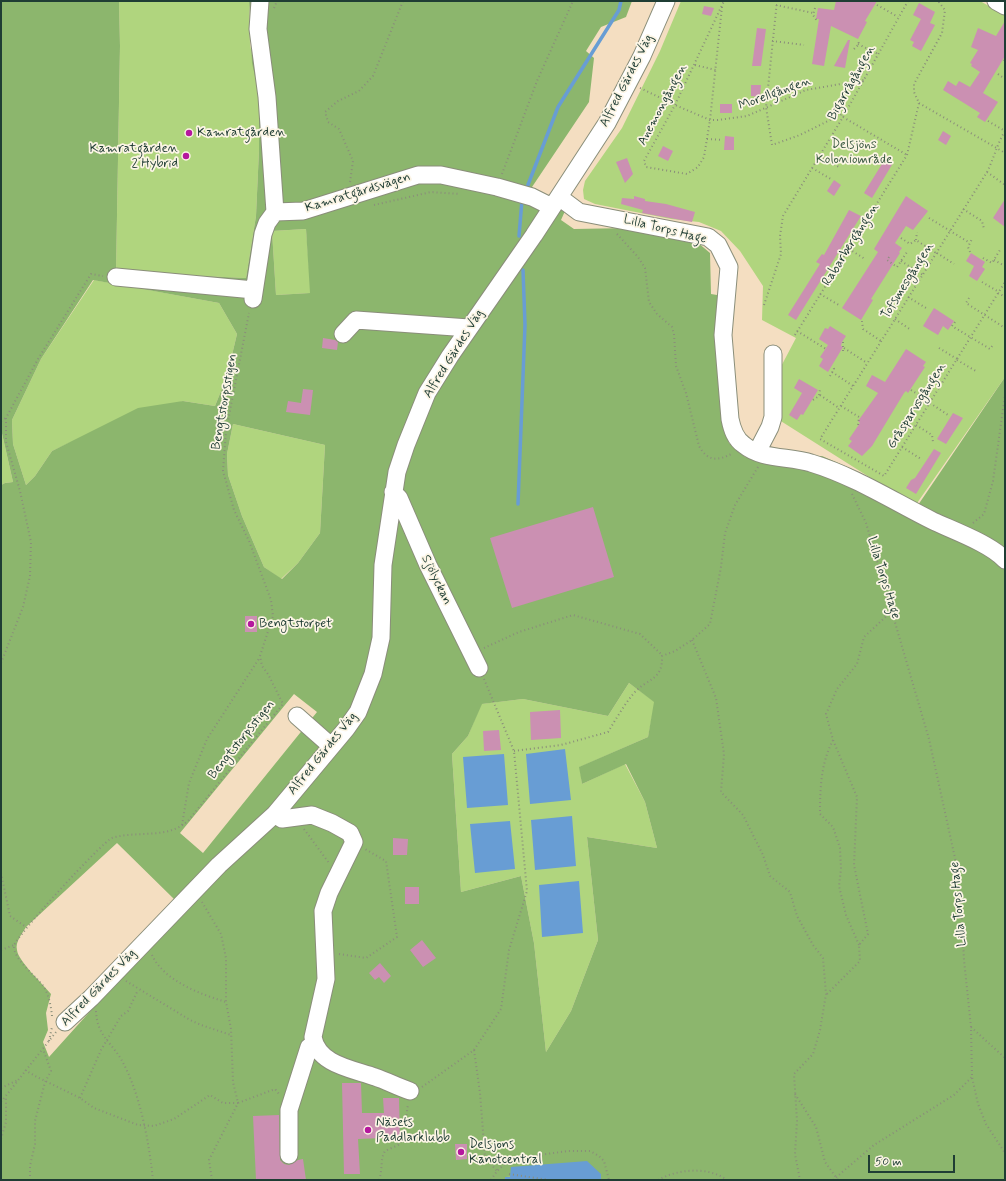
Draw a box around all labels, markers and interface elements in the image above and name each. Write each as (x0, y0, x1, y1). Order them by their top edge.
street label: Alfred Gärdes Väg (597, 32, 657, 130)
street label: Bigarrågången (825, 43, 879, 123)
street label: Anemongången (635, 62, 691, 148)
street label: Morellgången (737, 74, 813, 114)
place label: Kamratgården (197, 125, 286, 141)
marker: Kamratgården (184, 128, 194, 138)
park label: Delsjöns Koloniområde (816, 137, 892, 168)
place label: Kamratgården 2 Hybrid (89, 141, 178, 172)
marker: Kamratgården 2 Hybrid (181, 151, 191, 161)
street label: Kamratgårdsvägen (304, 170, 412, 216)
street label: Rabarbergången (819, 201, 883, 289)
street label: Lilla Torps Hage (622, 212, 708, 248)
street label: Tofsmesgången (878, 240, 938, 322)
street label: Alfred Gärdes Väg (420, 307, 488, 401)
street label: Bengtstorpsstigen (209, 353, 241, 451)
street label: Gråsparvsgången (884, 360, 950, 452)
street label: Lilla Torps Hage (863, 535, 903, 621)
street label: Sjölyckan (417, 553, 455, 607)
place label: Bengtstorpet (259, 616, 332, 632)
marker: Bengtstorpet (246, 619, 256, 629)
street label: Bengtstorpsstigen (205, 697, 279, 783)
street label: Alfred Gärdes Väg (285, 710, 361, 798)
street label: Lilla Torps Hage (948, 861, 970, 947)
street label: Alfred Gärdes Väg (58, 946, 140, 1030)
place label: Näsets Paddlarklubb (376, 1115, 450, 1146)
marker: Näsets Paddlarklubb (363, 1125, 373, 1135)
place label: Delsjons Kanotcentral (469, 1137, 542, 1168)
marker: Delsjons Kanotcentral (456, 1147, 466, 1157)
scale bar (870, 1147, 957, 1173)
text: 50 m (875, 1154, 902, 1170)

